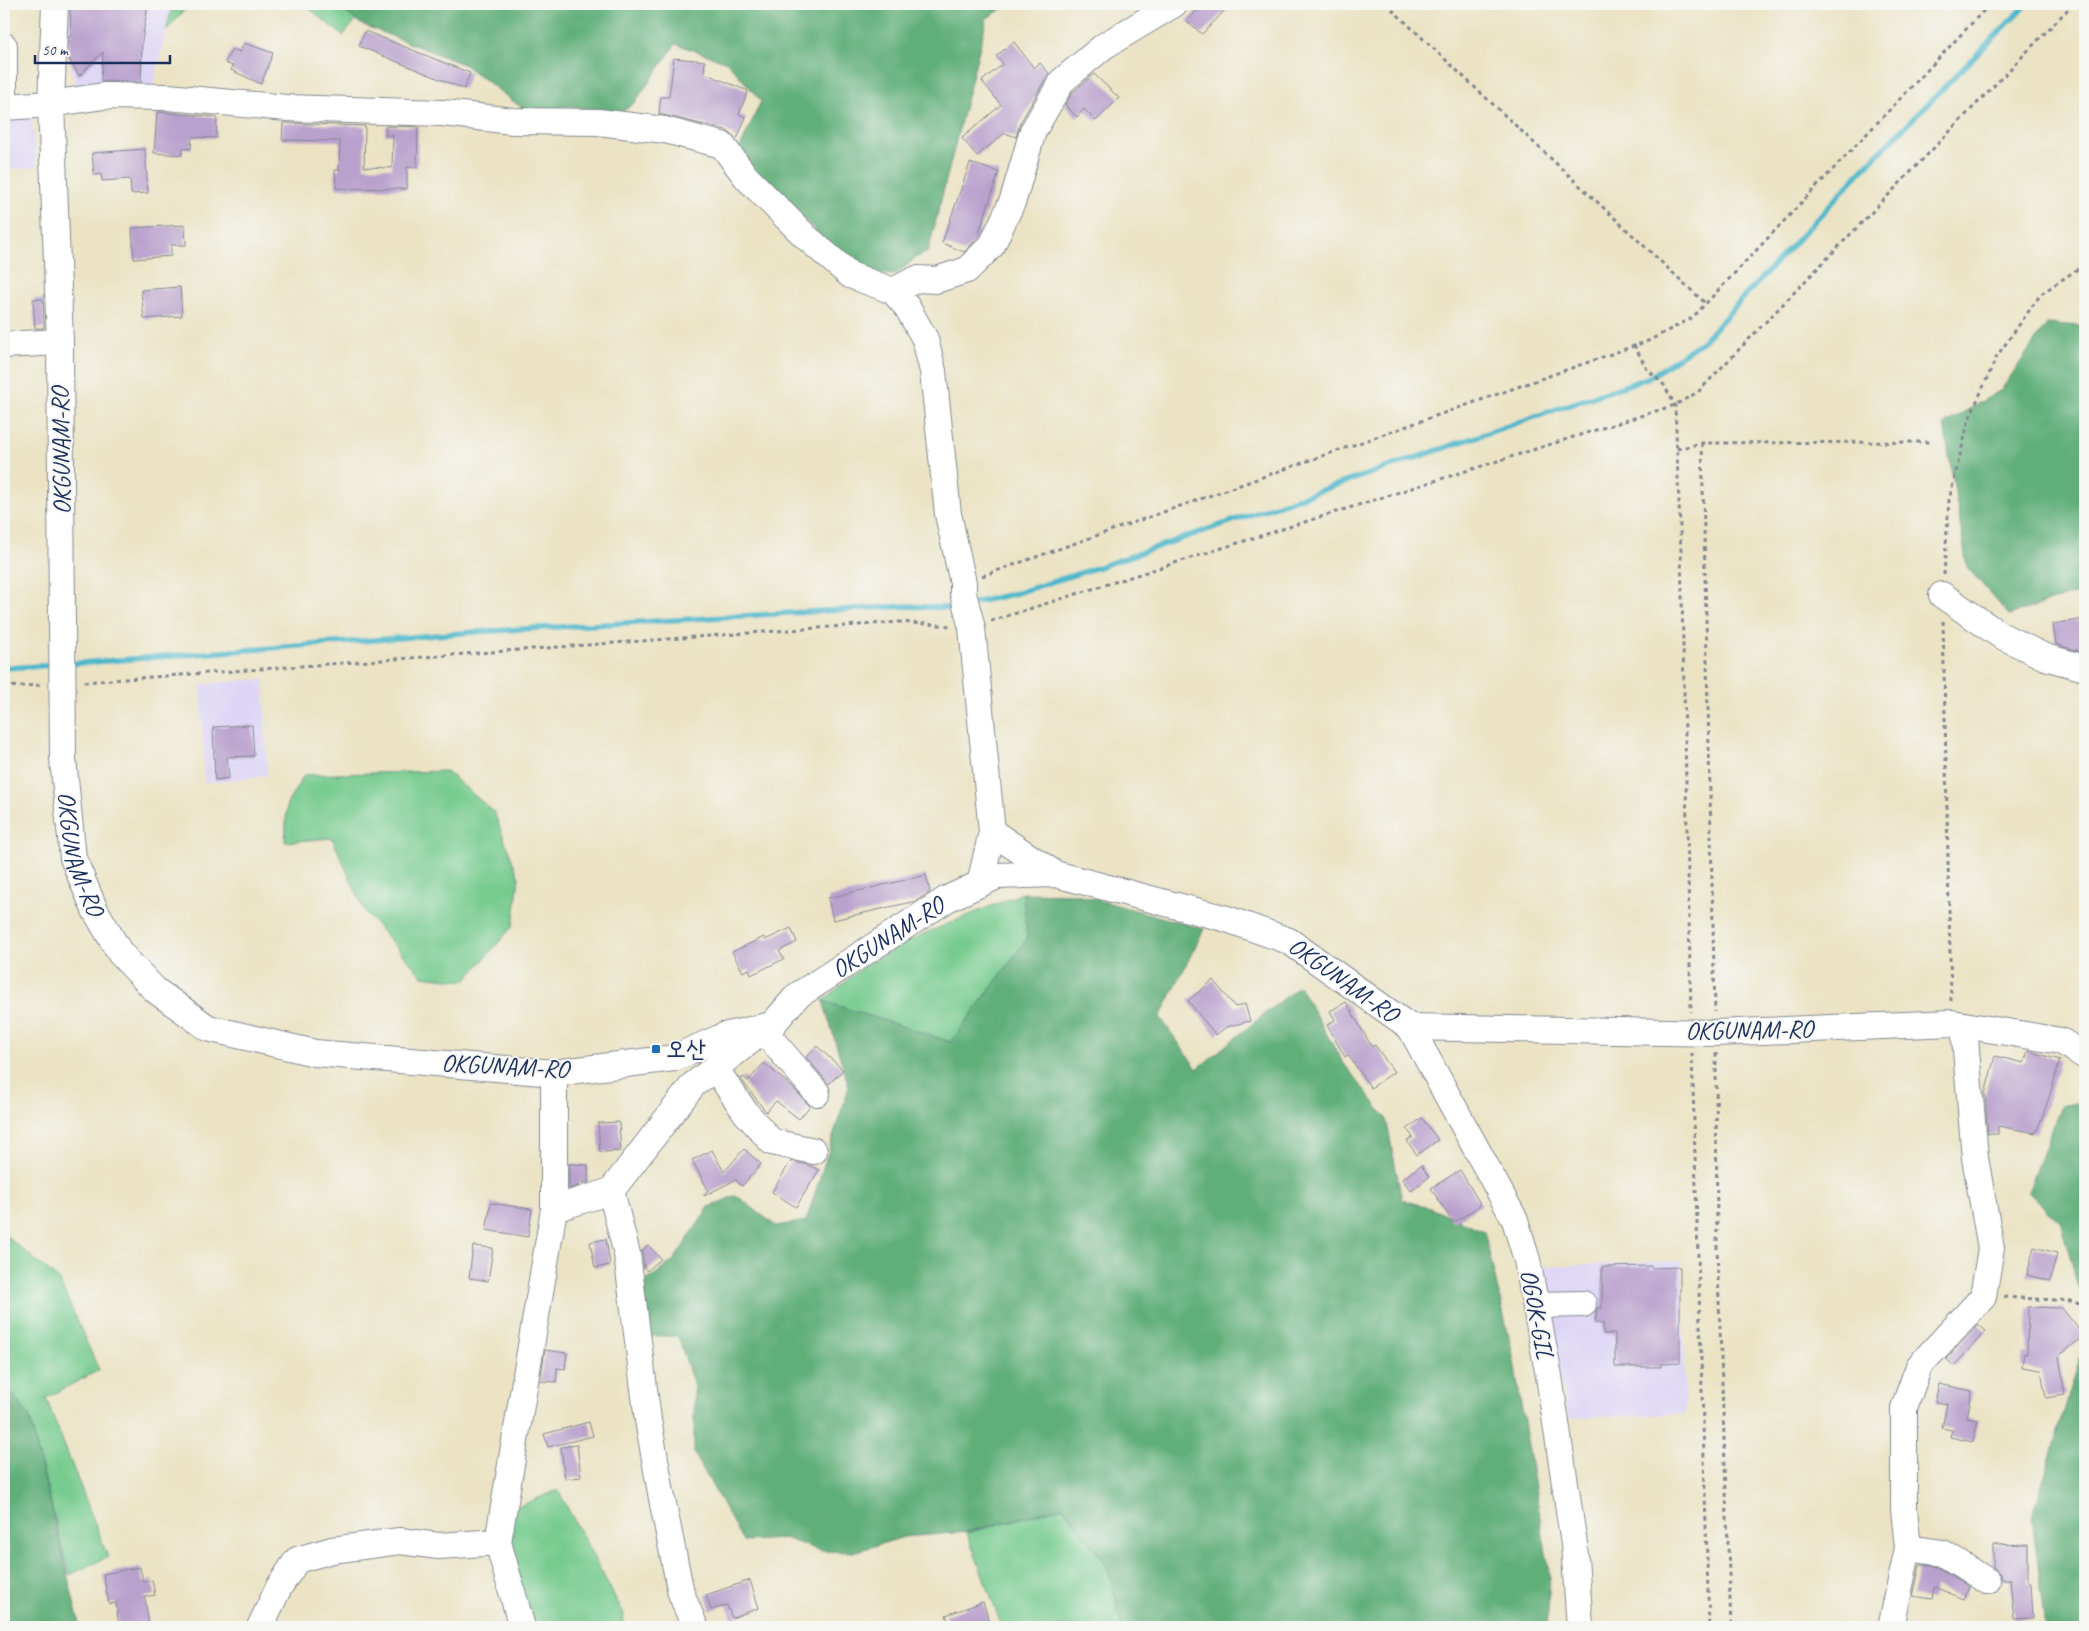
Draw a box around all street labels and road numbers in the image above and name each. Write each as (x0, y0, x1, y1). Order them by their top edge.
street label: OKGUNAM-RO (44, 384, 78, 515)
street label: OKGUNAM-RO (50, 790, 113, 923)
street label: OKGUNAM-RO (825, 888, 952, 985)
street label: OKGUNAM-RO (1282, 930, 1407, 1031)
street label: OKGUNAM-RO (1685, 1013, 1816, 1047)
street label: OKGUNAM-RO (440, 1047, 572, 1085)
street label: OGOK-GIL (1513, 1267, 1561, 1362)

